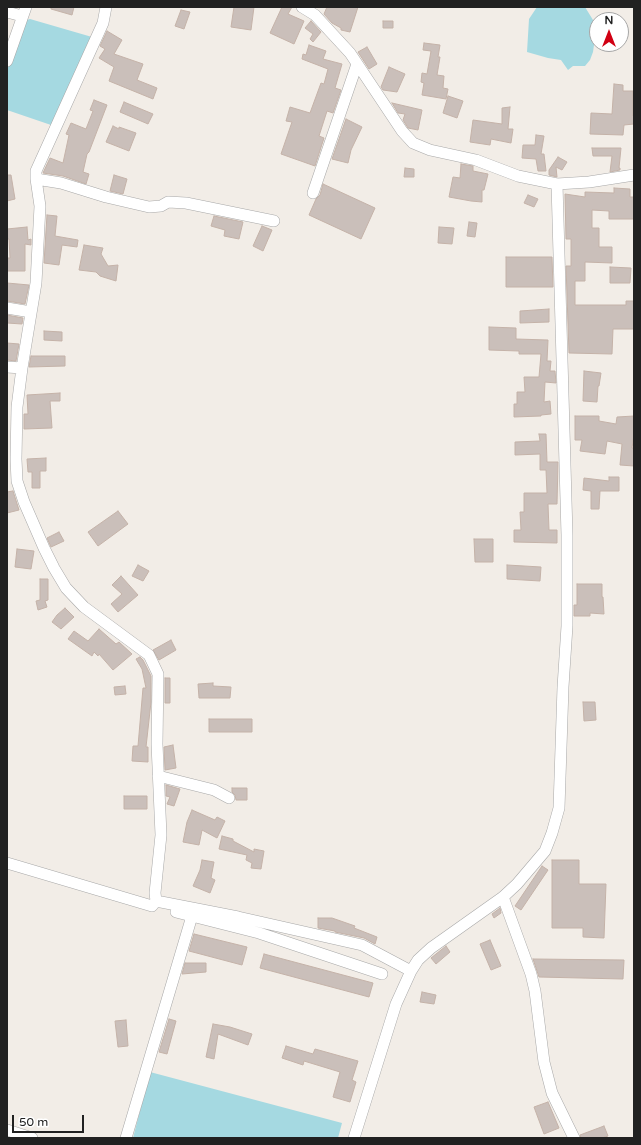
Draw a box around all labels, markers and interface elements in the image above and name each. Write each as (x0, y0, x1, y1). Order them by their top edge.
north arrow (589, 12, 629, 52)
text: N (605, 14, 613, 27)
scale bar (14, 1107, 86, 1133)
text: 50 m (19, 1115, 48, 1129)

